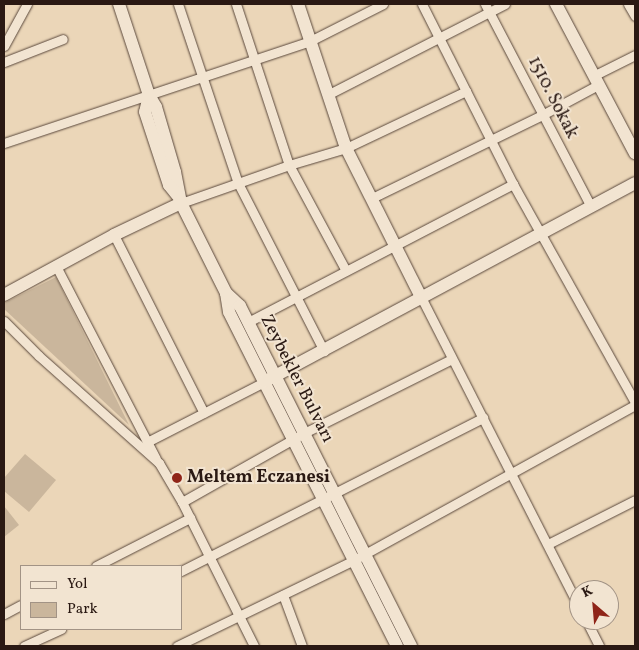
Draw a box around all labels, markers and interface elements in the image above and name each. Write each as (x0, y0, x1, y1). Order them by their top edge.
street label: 1510. Sokak (522, 53, 582, 143)
street label: Zeybekler Bulvarı (254, 311, 338, 447)
place label: Meltem Eczanesi (187, 467, 330, 489)
marker: Meltem Eczanesi (171, 472, 183, 484)
legend (20, 565, 182, 630)
text: Yol (67, 574, 87, 595)
north arrow (569, 580, 619, 630)
text: K (579, 581, 596, 603)
text: Park (67, 599, 98, 620)

